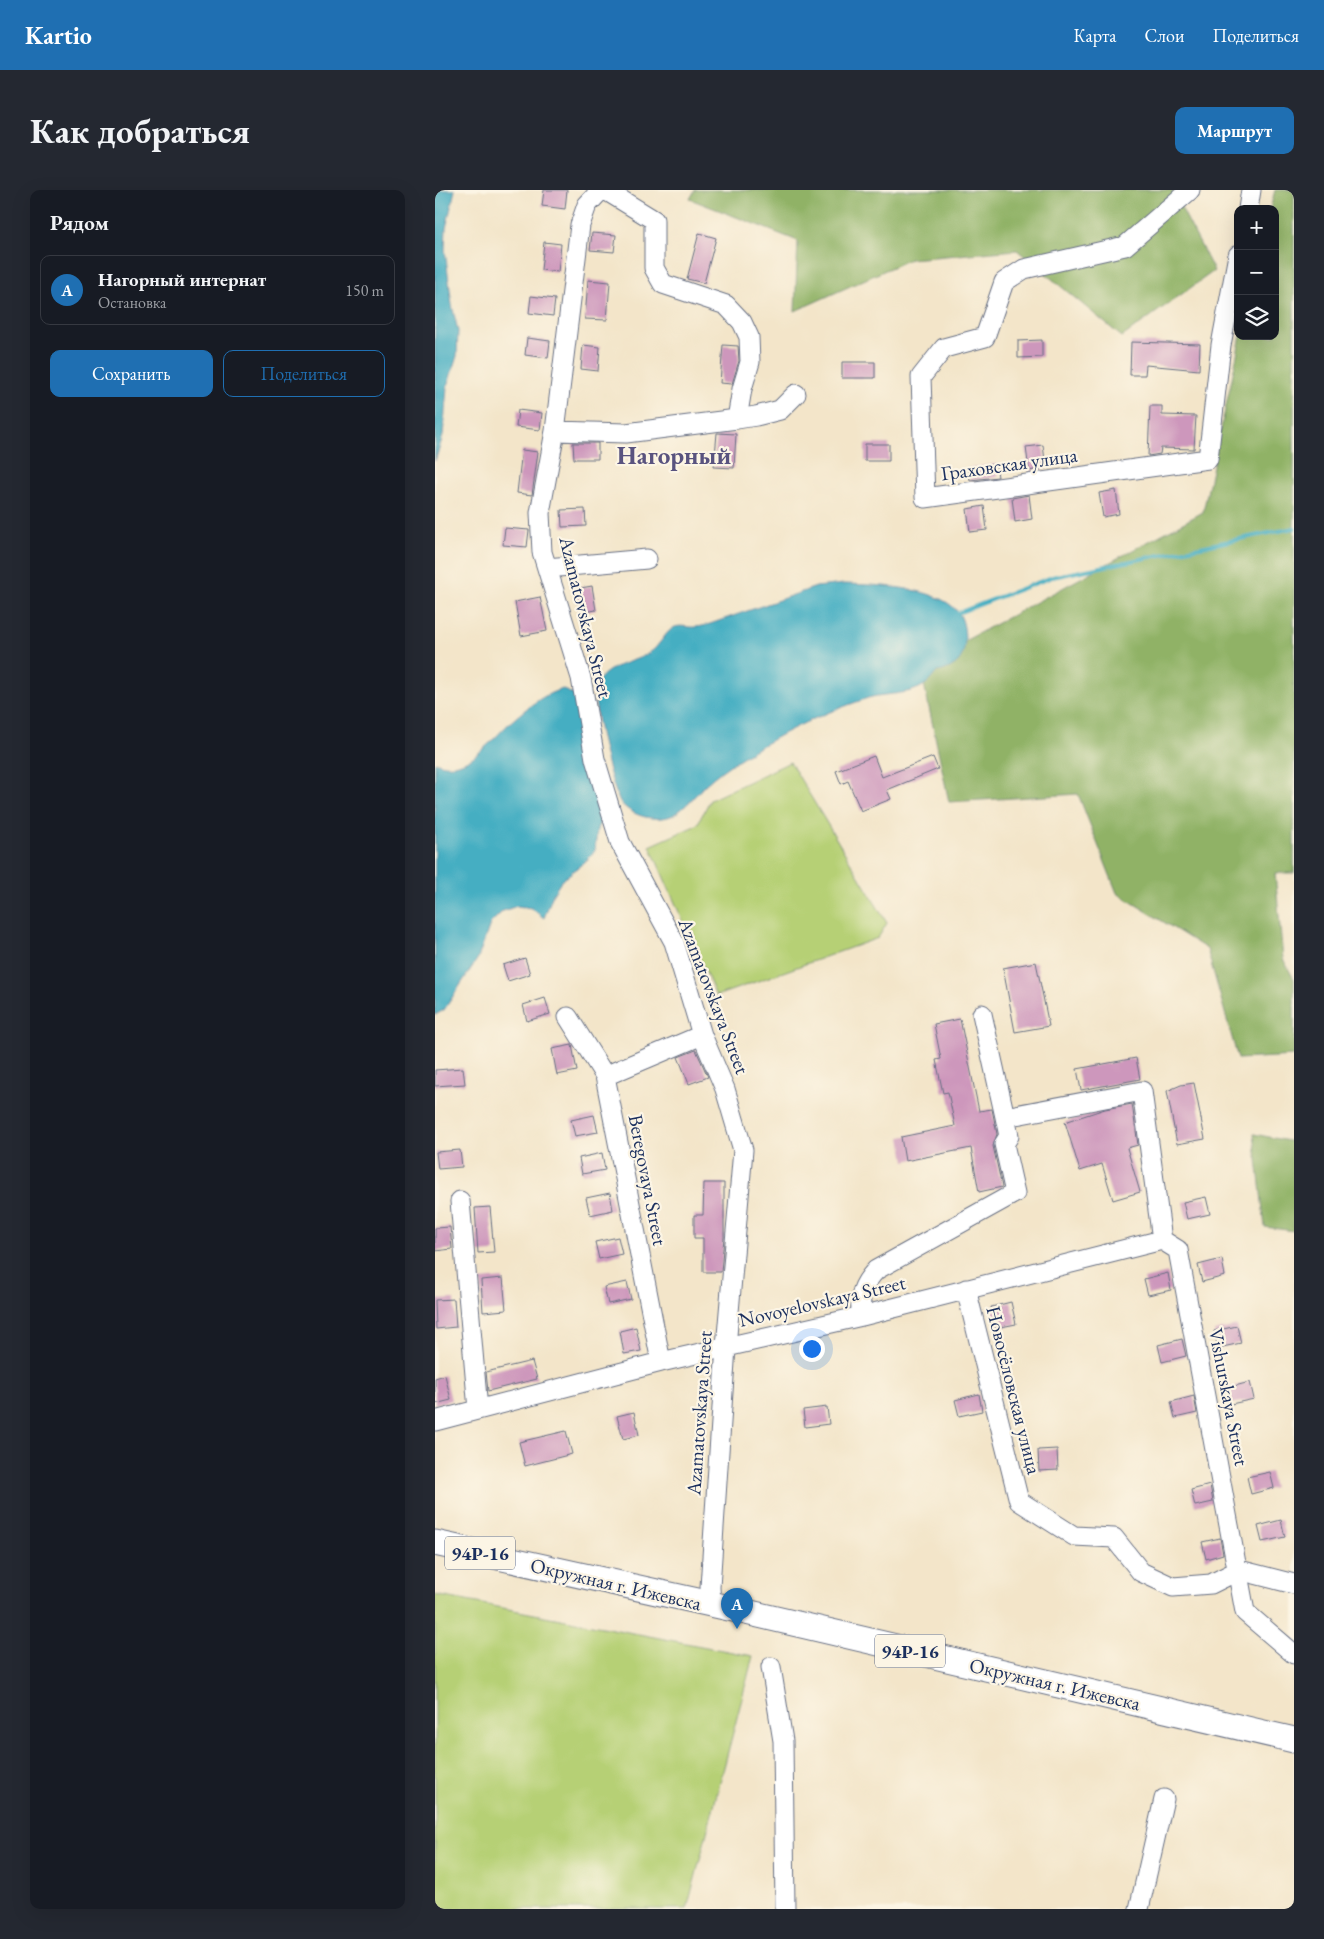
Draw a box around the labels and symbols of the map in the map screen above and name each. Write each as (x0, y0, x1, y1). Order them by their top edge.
district label: Нагорный (617, 439, 731, 471)
street label: Граховская улица (939, 442, 1079, 486)
street label: Azamatovskaya Street (553, 533, 619, 701)
street label: Azamatovskaya Street (672, 913, 756, 1078)
street label: Beregovaya Street (623, 1112, 674, 1248)
street label: Novoyelovskaya Street (736, 1269, 909, 1333)
street label: Новосёловская улица (980, 1303, 1048, 1477)
street label: Vishurskaya Street (1203, 1326, 1255, 1469)
street label: Azamatovskaya Street (680, 1329, 718, 1497)
your location (799, 1336, 825, 1362)
road number: 94Р-16 (445, 1536, 515, 1570)
street label: Окружная г. Ижевска (528, 1552, 704, 1616)
pin: A (721, 1588, 753, 1629)
road number: 94Р-16 (875, 1634, 945, 1668)
street label: Окружная г. Ижевска (967, 1652, 1143, 1716)

